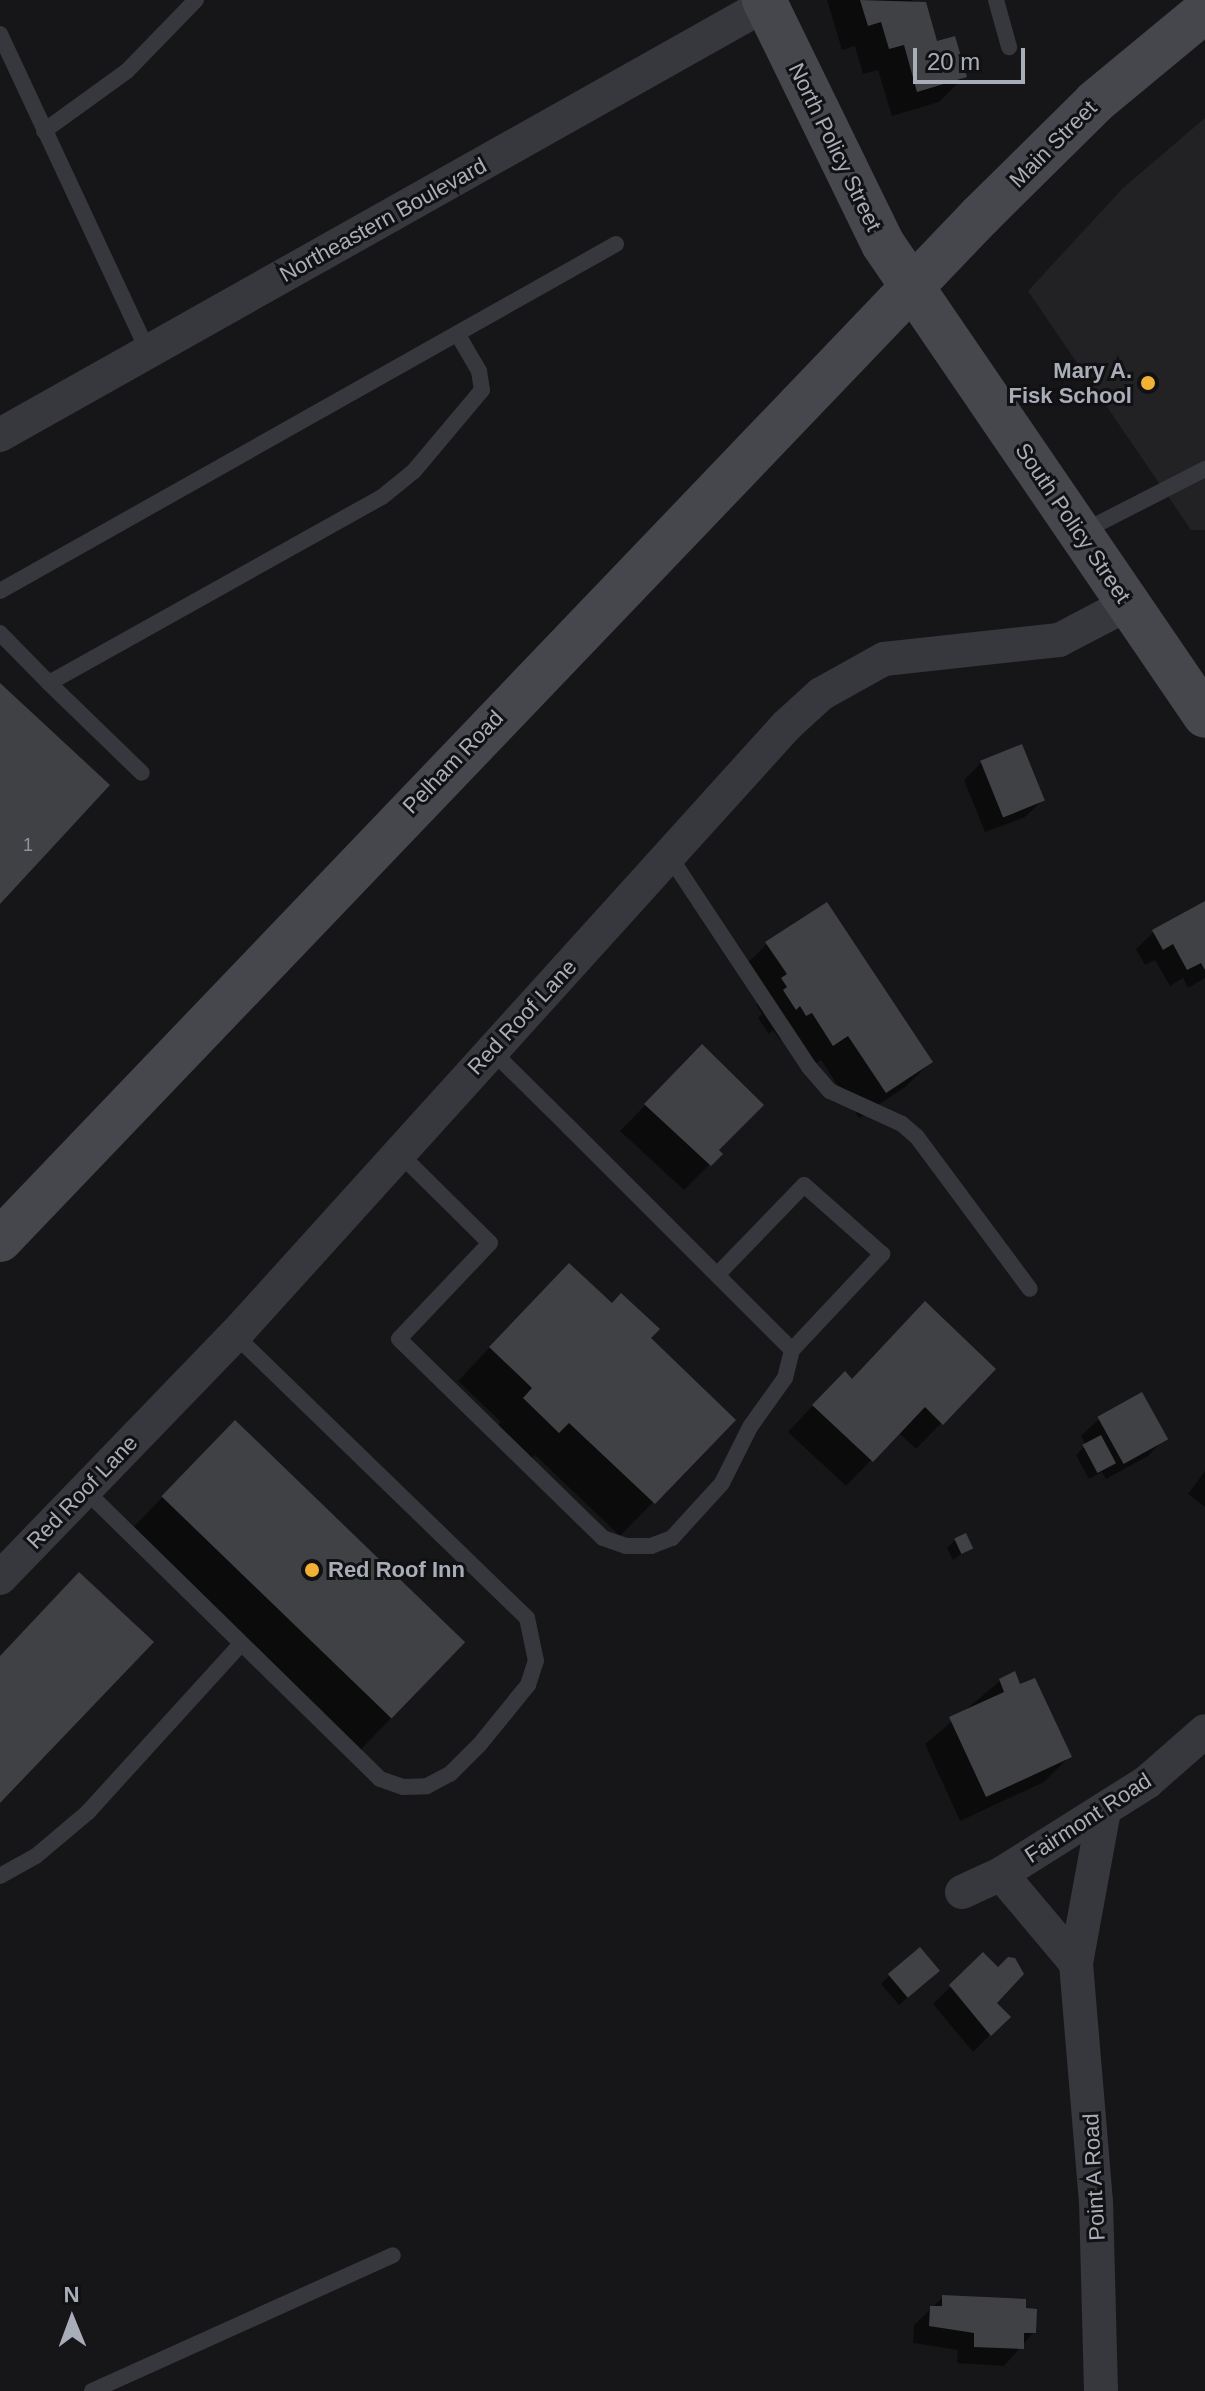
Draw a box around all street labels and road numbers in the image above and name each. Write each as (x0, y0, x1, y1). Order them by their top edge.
street label: North Policy Street (783, 59, 887, 235)
street label: Main Street (1004, 95, 1102, 193)
street label: Northeastern Boulevard (275, 152, 491, 288)
street label: South Policy Street (1010, 438, 1136, 608)
street label: Pelham Road (397, 705, 509, 819)
street label: Red Roof Lane (462, 954, 582, 1080)
street label: Red Roof Lane (21, 1430, 143, 1554)
street label: Fairmont Road (1020, 1767, 1156, 1869)
street label: Point A Road (1077, 2112, 1111, 2242)

